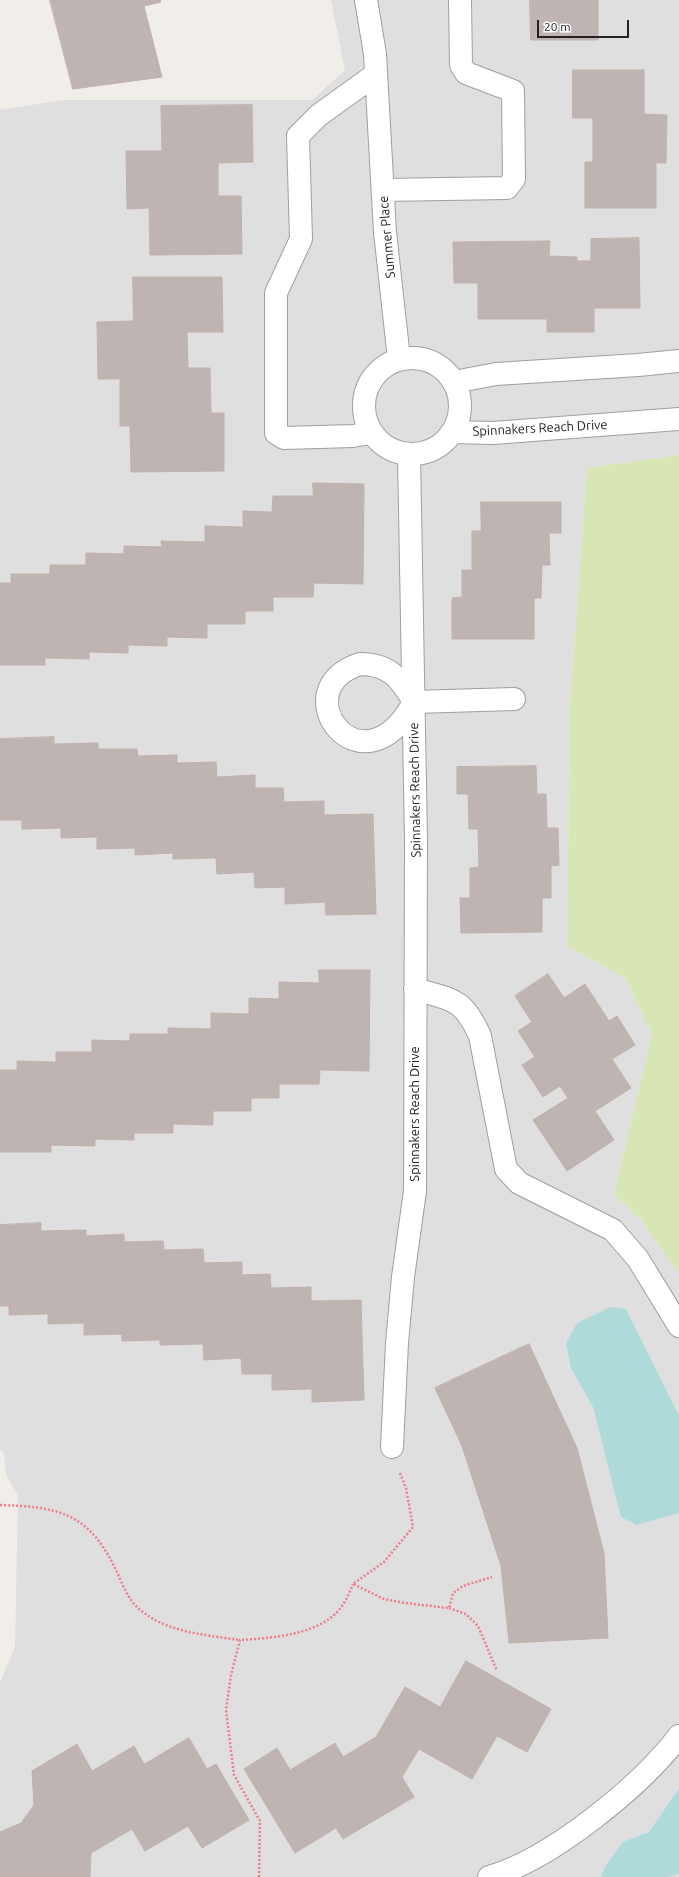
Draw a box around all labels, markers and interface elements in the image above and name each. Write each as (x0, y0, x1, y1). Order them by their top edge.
scale bar (539, 12, 631, 38)
text: 20 m (544, 20, 571, 33)
street label: Summer Place (376, 195, 398, 279)
street label: Spinnakers Reach Drive (472, 417, 608, 439)
street label: Spinnakers Reach Drive (406, 722, 424, 858)
street label: Spinnakers Reach Drive (407, 1046, 423, 1182)

